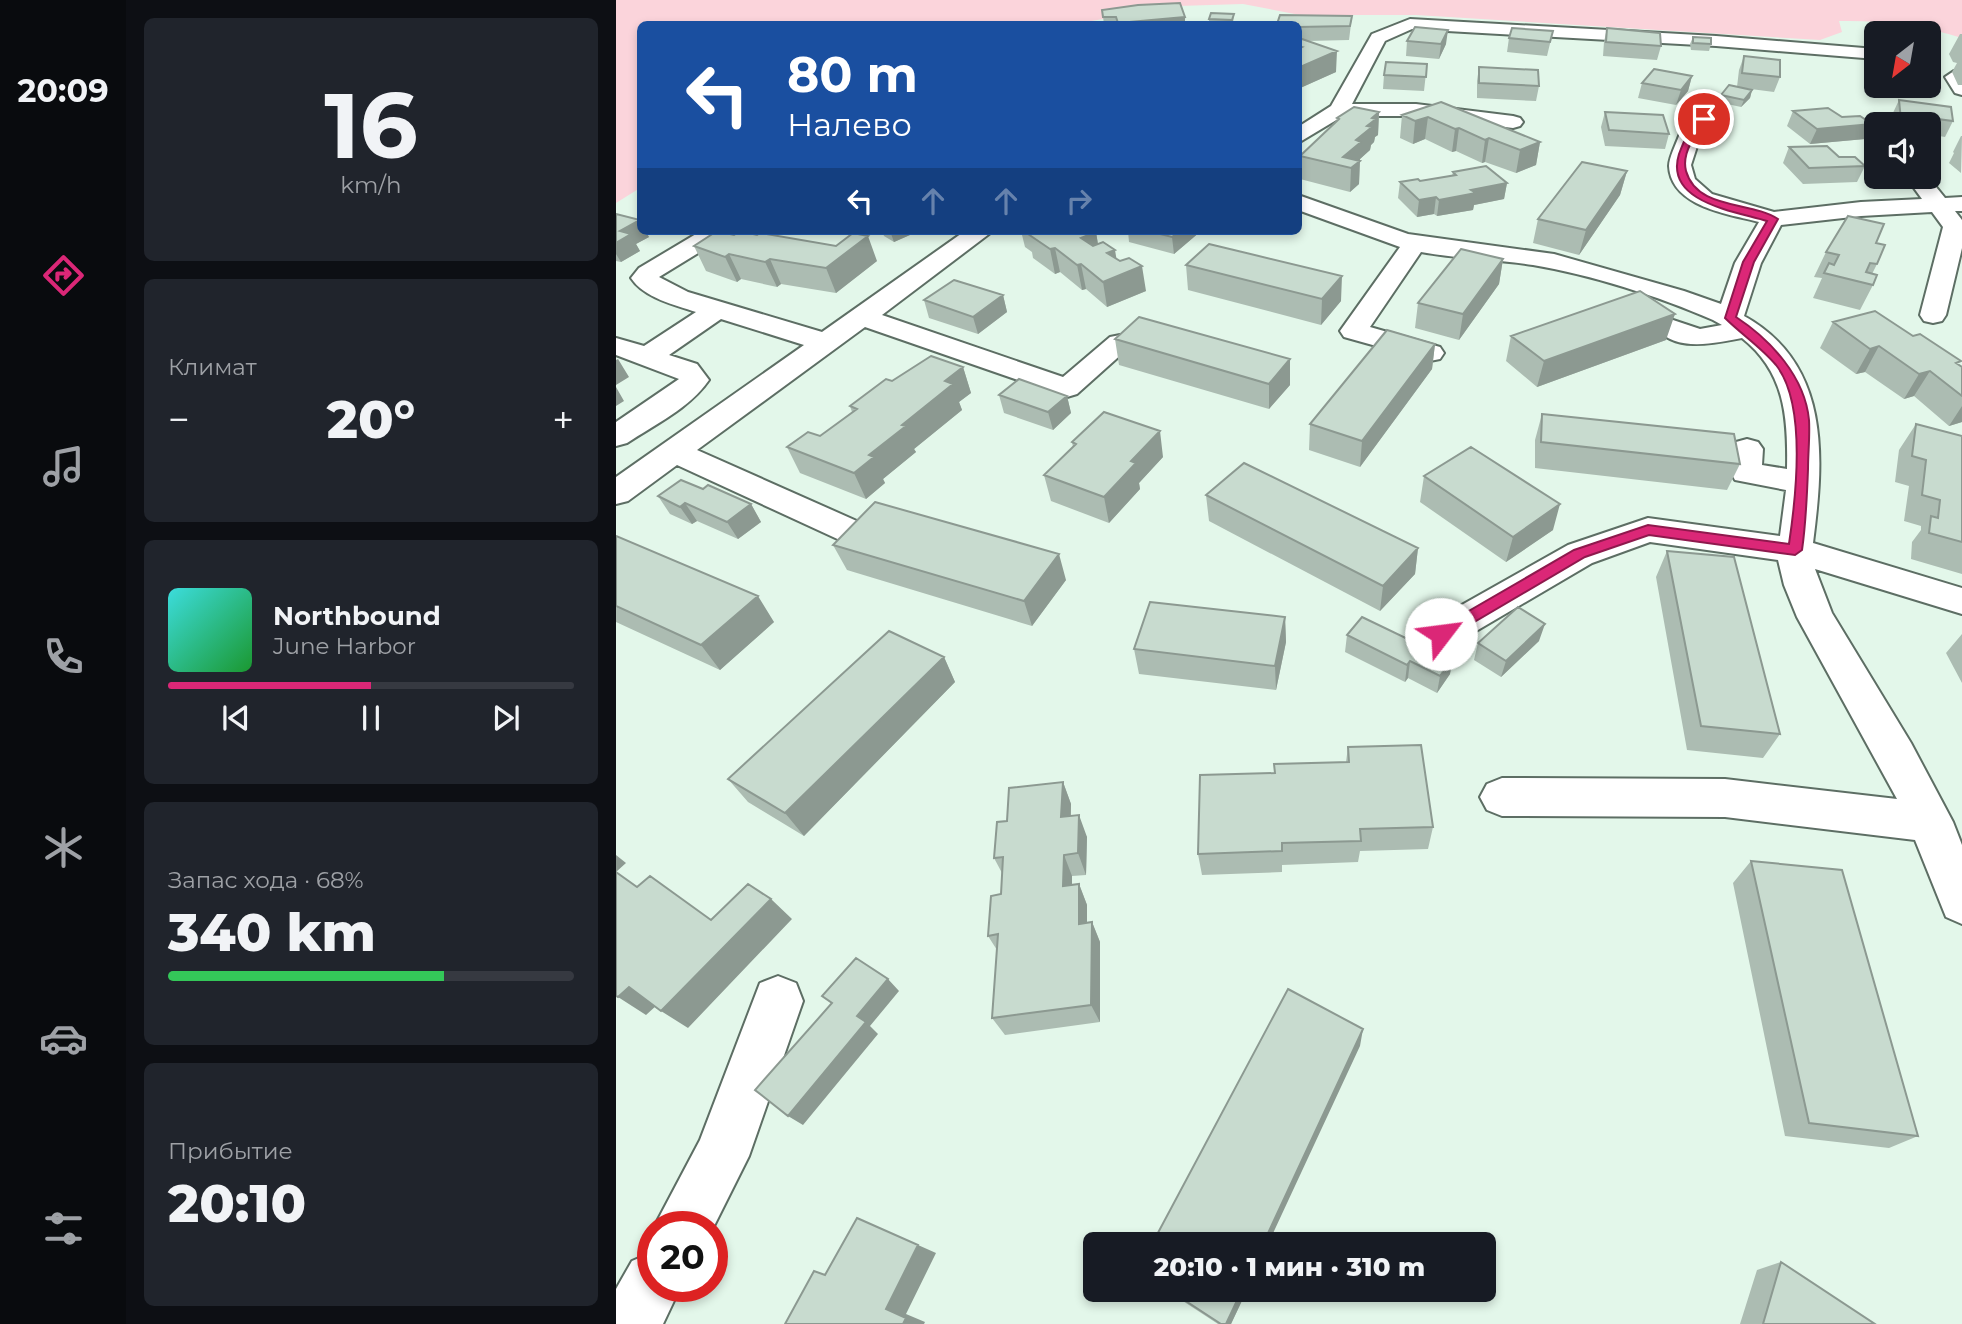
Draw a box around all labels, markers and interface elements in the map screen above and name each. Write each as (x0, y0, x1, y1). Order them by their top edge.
north arrow (1864, 21, 1941, 98)
map controls (1864, 21, 1941, 189)
text: 80 m (787, 45, 918, 104)
icon: left (672, 49, 763, 140)
text: 16 (324, 70, 418, 181)
text: 20:09 (17, 71, 109, 110)
pin (1674, 89, 1734, 149)
icon: arrive (1685, 100, 1723, 138)
text: Налево (787, 105, 912, 144)
button: sound (1864, 112, 1941, 189)
text: km/h (340, 171, 402, 199)
icon: left (841, 182, 879, 220)
icon: ahead (914, 182, 952, 220)
icon: ahead (987, 182, 1025, 220)
icon: right (1060, 182, 1098, 220)
icon: directions (39, 251, 88, 300)
text: Климат (168, 353, 257, 381)
text: 20° (327, 388, 415, 451)
text: − (168, 396, 190, 443)
text: + (552, 396, 574, 443)
icon: music (39, 442, 88, 491)
position arrow (1404, 597, 1478, 671)
text: Northbound (273, 600, 441, 632)
icon: phone (39, 632, 88, 681)
text: June Harbor (273, 632, 416, 660)
icon: previous (217, 699, 255, 737)
icon: pause (352, 699, 390, 737)
icon: next (487, 699, 525, 737)
icon: climate (39, 823, 88, 872)
text: Запас хода · 68% (168, 866, 364, 894)
text: 340 km (168, 901, 376, 964)
icon: car (39, 1014, 88, 1063)
text: Прибытие (168, 1137, 293, 1165)
text: 20:10 (168, 1172, 306, 1235)
icon: filters (39, 1204, 88, 1253)
speed limit sign: 20 (637, 1211, 728, 1302)
text: 20:10 · 1 мин · 310 m (1154, 1251, 1425, 1283)

